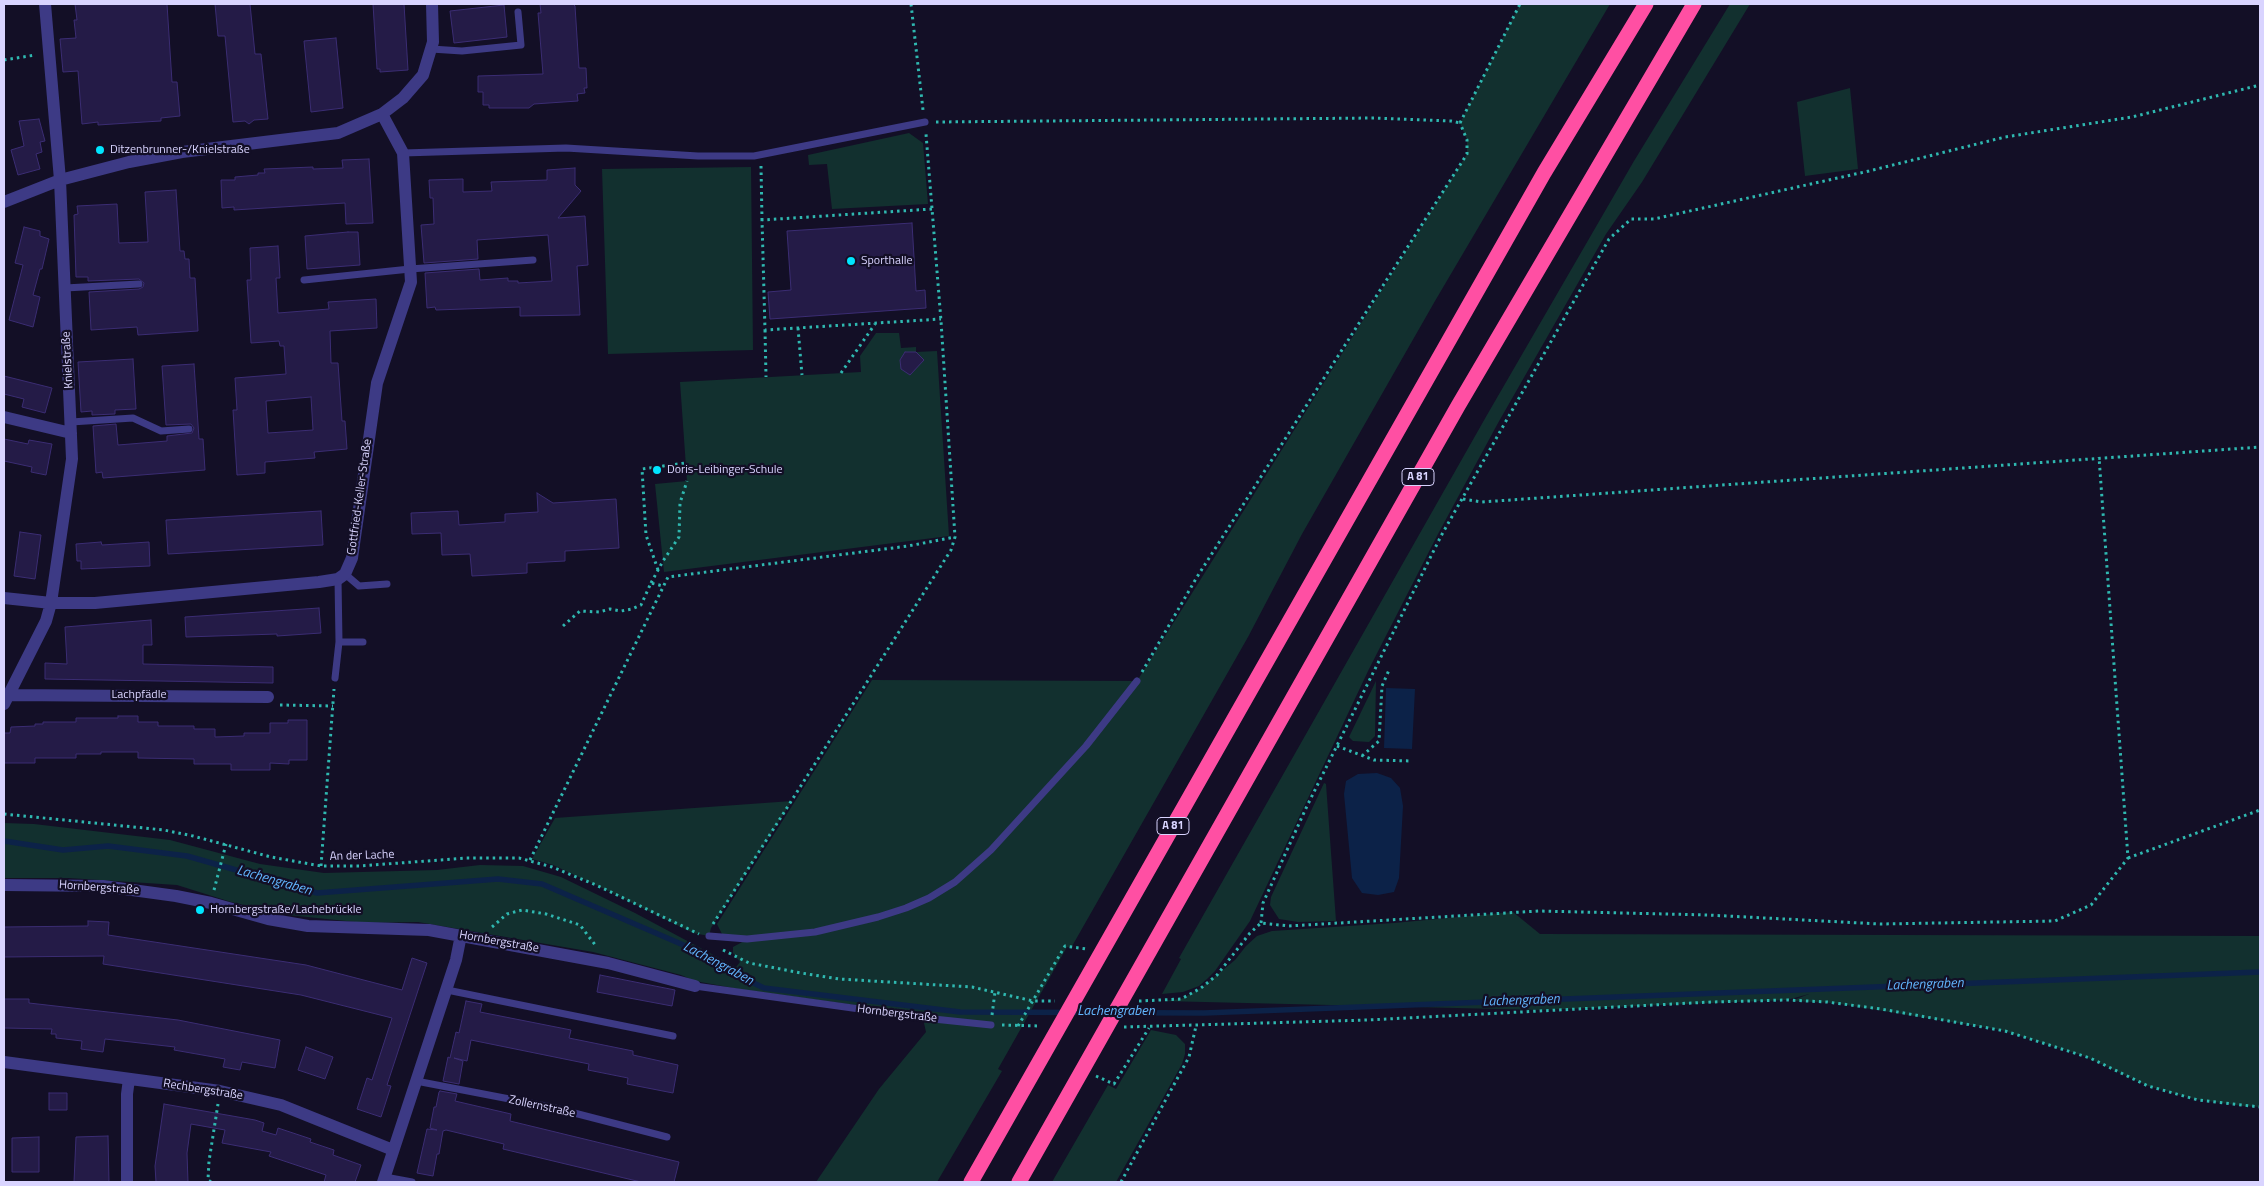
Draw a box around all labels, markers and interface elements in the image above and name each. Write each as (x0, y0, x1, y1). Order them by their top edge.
place label: Ditzenbrunner-/Knielstraße (110, 143, 250, 157)
marker: Ditzenbrunner-/Knielstraße (94, 144, 106, 156)
place label: Sporthalle (861, 254, 913, 268)
marker: Sporthalle (845, 255, 857, 267)
street label: Knielstraße (59, 331, 77, 389)
street label: Gottfried-Keller-Straße (345, 438, 375, 556)
place label: Doris-Leibinger-Schule (667, 463, 782, 477)
marker: Doris-Leibinger-Schule (651, 464, 663, 476)
road number: A 81 (1402, 468, 1434, 486)
street label: Lachpfädle (112, 688, 166, 702)
road number: A 81 (1157, 818, 1189, 834)
street label: An der Lache (329, 848, 395, 864)
water label: Lachengraben (235, 862, 313, 900)
street label: Hornbergstraße (58, 878, 140, 898)
place label: Hornbergstraße/Lachebrückle (210, 903, 362, 917)
marker: Hornbergstraße/Lachebrückle (194, 904, 206, 916)
street label: Hornbergstraße (458, 928, 540, 956)
water label: Lachengraben (680, 938, 756, 990)
water label: Lachengraben (1886, 975, 1964, 995)
water label: Lachengraben (1482, 991, 1560, 1011)
street label: Hornbergstraße (856, 1002, 938, 1026)
water label: Lachengraben (1077, 1004, 1155, 1020)
street label: Rechbergstraße (162, 1077, 244, 1103)
street label: Zollernstraße (507, 1093, 577, 1121)

